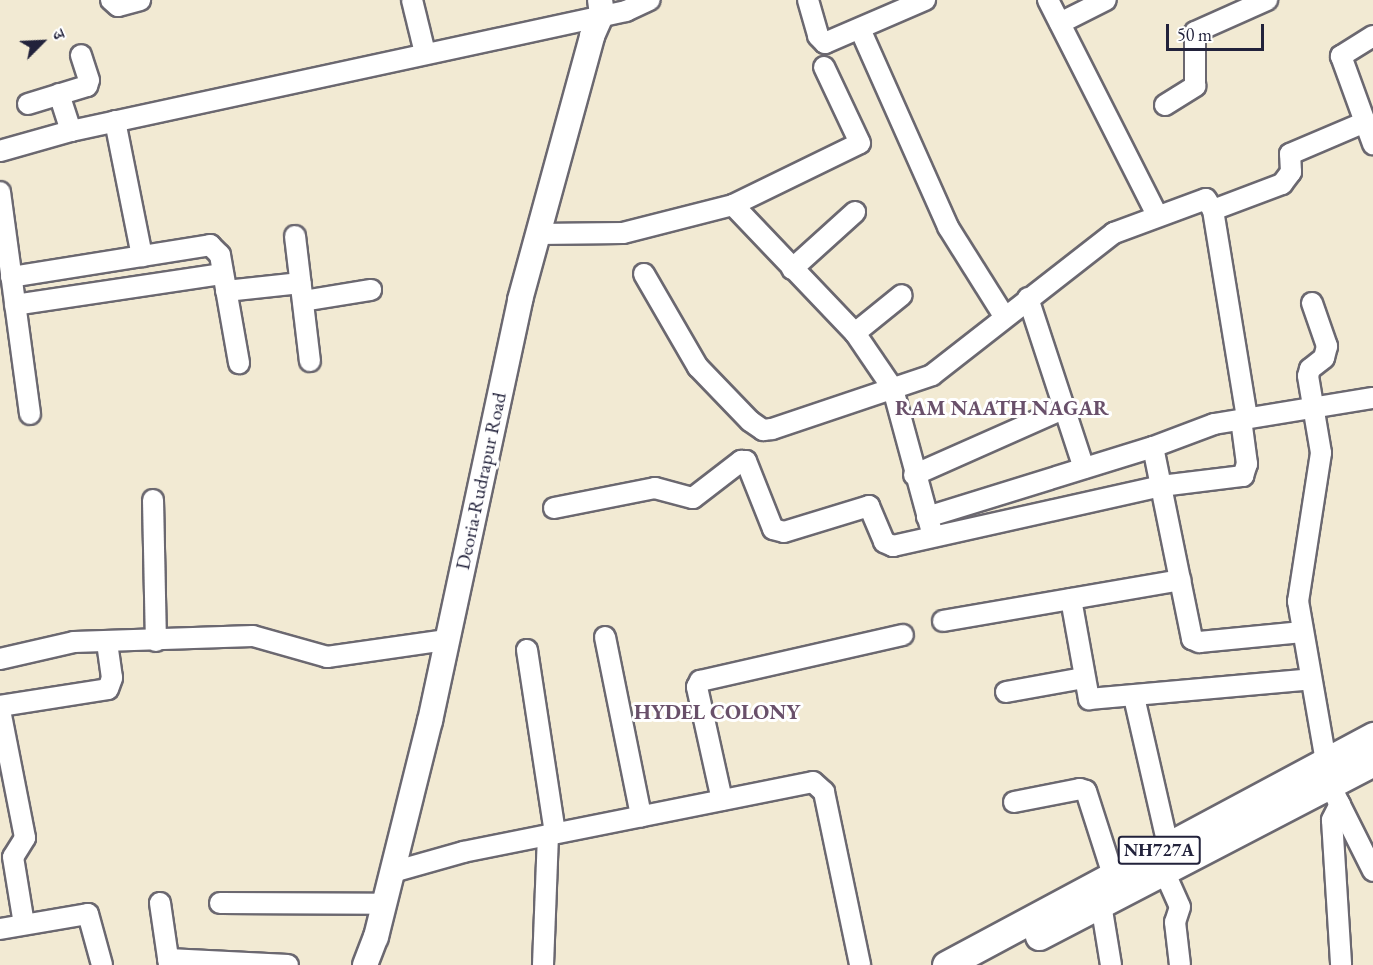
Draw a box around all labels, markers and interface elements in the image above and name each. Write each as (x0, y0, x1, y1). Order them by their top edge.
north arrow (12, 12, 72, 72)
scale bar (1169, 12, 1266, 50)
text: 50 m (1177, 23, 1212, 46)
text: उ (48, 26, 70, 42)
street label: Deoria-Rudrapur Road (450, 390, 512, 572)
district label: RAM NAATH NAGAR (895, 395, 1109, 421)
district label: HYDEL COLONY (634, 699, 800, 725)
road number: NH727A (1117, 835, 1201, 865)

